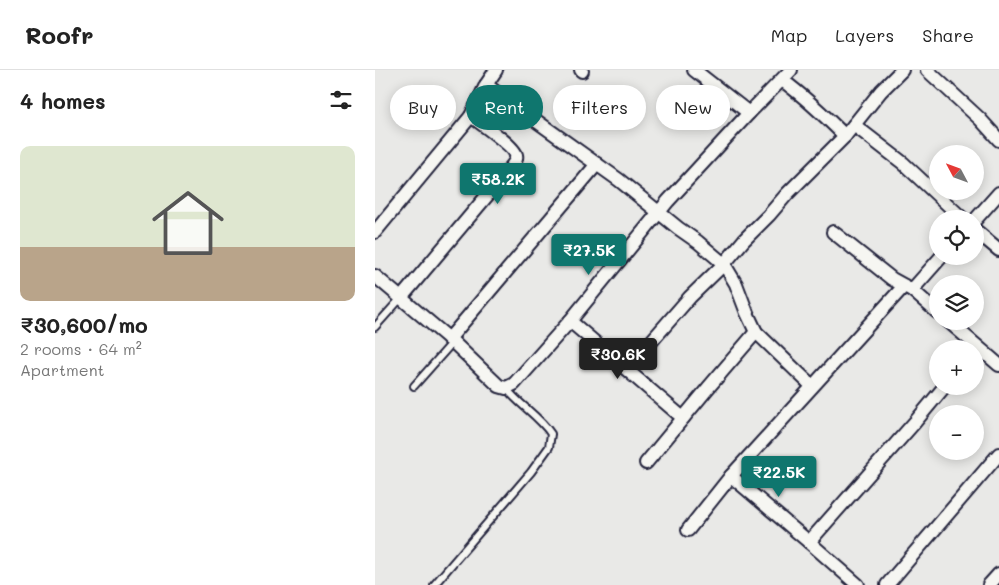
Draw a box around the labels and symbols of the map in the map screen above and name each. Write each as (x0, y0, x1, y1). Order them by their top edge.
north arrow (929, 145, 984, 200)
pin: ₹58.2K (457, 162, 539, 205)
pin: ₹27.5K (548, 234, 630, 276)
pin: ₹30.6K (577, 338, 659, 380)
pin: ₹22.5K (738, 456, 820, 498)

